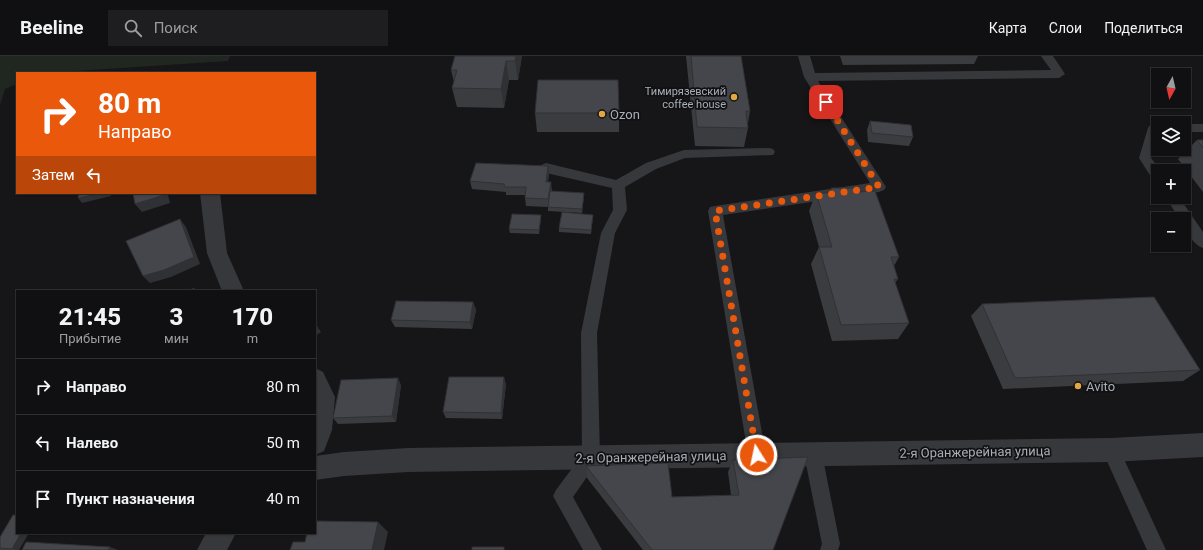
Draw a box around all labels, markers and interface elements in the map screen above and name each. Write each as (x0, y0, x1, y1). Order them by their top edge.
search box (108, 10, 388, 46)
text: Beeline (20, 16, 84, 39)
icon: search (122, 17, 144, 39)
text: Поиск (154, 19, 198, 37)
text: Карта (989, 20, 1027, 36)
text: Слои (1049, 20, 1082, 36)
text: Поделиться (1104, 20, 1183, 36)
north arrow (1151, 68, 1191, 108)
map controls (1151, 68, 1191, 252)
place label: Тимирязевский coffee house (645, 85, 726, 111)
pin (809, 85, 843, 119)
text: 80 m (98, 87, 161, 120)
icon: right (32, 88, 84, 140)
icon: arrive (815, 91, 837, 113)
marker: Тимирязевский coffee house (729, 92, 739, 102)
place label: Ozon (610, 107, 640, 122)
marker: Ozon (597, 109, 607, 119)
button: layers (1151, 116, 1191, 156)
text: Направо (98, 121, 171, 142)
icon: left (83, 164, 105, 186)
button: + (1151, 164, 1191, 204)
text: Затем (32, 166, 75, 184)
button: − (1151, 212, 1191, 252)
text: 21:45 (59, 303, 121, 331)
text: 3 (169, 303, 183, 331)
text: 170 (232, 303, 273, 331)
text: Прибытие (59, 331, 121, 346)
text: мин (164, 331, 189, 346)
text: m (247, 331, 258, 346)
icon: right (32, 376, 54, 398)
text: Направо (66, 378, 127, 396)
text: 80 m (266, 378, 300, 396)
place label: Avito (1086, 379, 1115, 394)
marker: Avito (1073, 381, 1083, 391)
icon: left (32, 432, 54, 454)
text: Налево (66, 434, 118, 452)
text: 50 m (266, 434, 300, 452)
position arrow (736, 434, 778, 476)
street label: 2-я Оранжерейная улица (899, 443, 1051, 461)
street label: 2-я Оранжерейная улица (575, 448, 727, 466)
icon: arrive (32, 488, 54, 510)
text: Пункт назначения (66, 490, 195, 508)
text: 40 m (266, 490, 300, 508)

